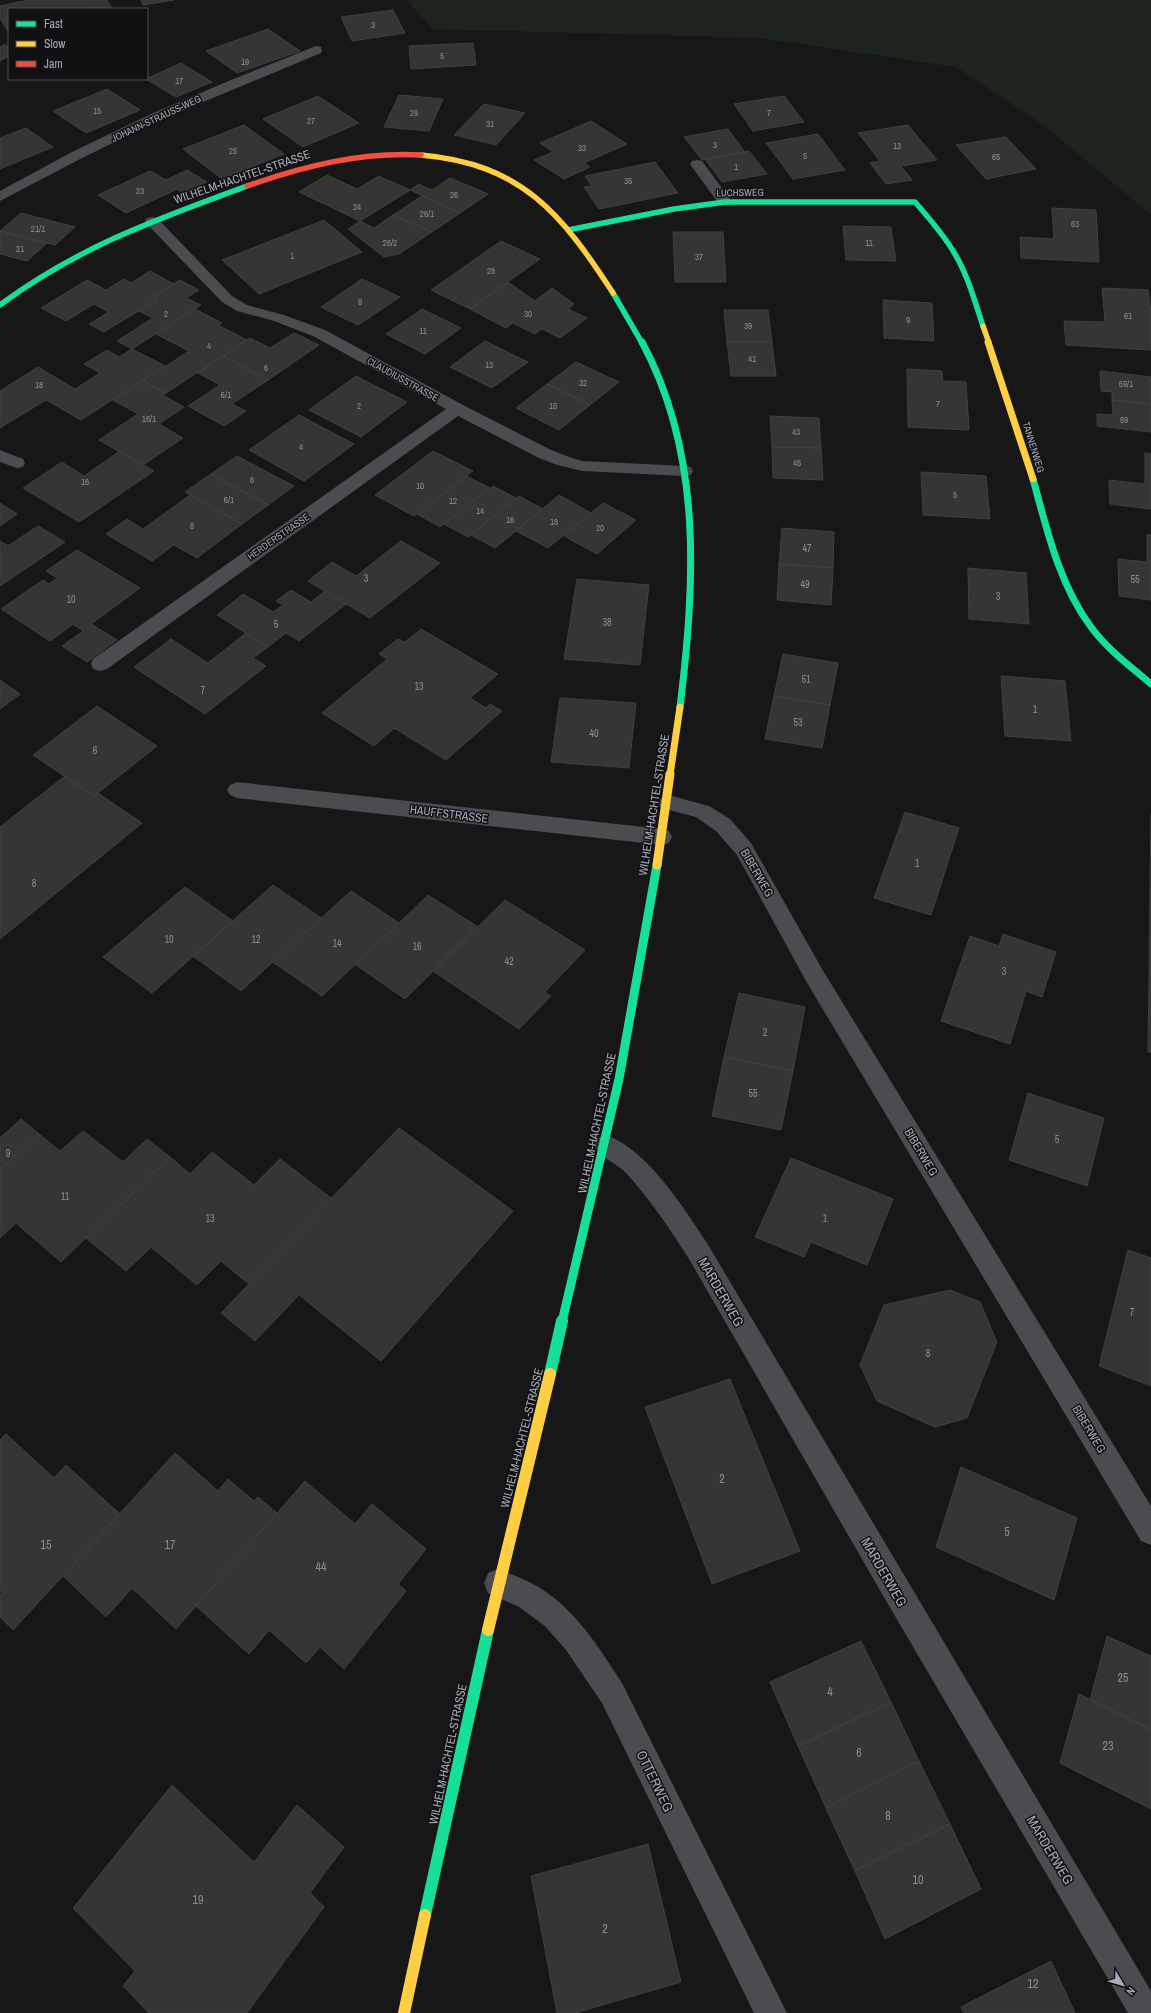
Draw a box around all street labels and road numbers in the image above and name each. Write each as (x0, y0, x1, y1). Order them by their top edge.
street label: JOHANN-STRAUSS-WEG (109, 92, 203, 145)
street label: WILHELM-HACHTEL-STRASSE (172, 146, 312, 208)
street label: LUCHSWEG (716, 186, 764, 199)
street label: CLAUDIUSSTRASSE (365, 354, 441, 404)
street label: TANNENWEG (1020, 420, 1047, 474)
street label: HERDERSTRASSE (245, 510, 312, 563)
street label: WILHELM-HACHTEL-STRASSE (635, 733, 673, 877)
street label: HAUFFSTRASSE (409, 801, 489, 827)
street label: BIBERWEG (737, 846, 777, 900)
street label: WILHELM-HACHTEL-STRASSE (574, 1051, 620, 1195)
street label: BIBERWEG (901, 1125, 941, 1179)
street label: MARDERWEG (694, 1254, 748, 1330)
street label: WILHELM-HACHTEL-STRASSE (497, 1367, 547, 1509)
street label: BIBERWEG (1069, 1402, 1109, 1456)
street label: MARDERWEG (857, 1534, 911, 1610)
street label: WILHELM-HACHTEL-STRASSE (425, 1682, 471, 1826)
street label: OTTERWEG (632, 1747, 678, 1815)
street label: MARDERWEG (1022, 1812, 1078, 1888)

